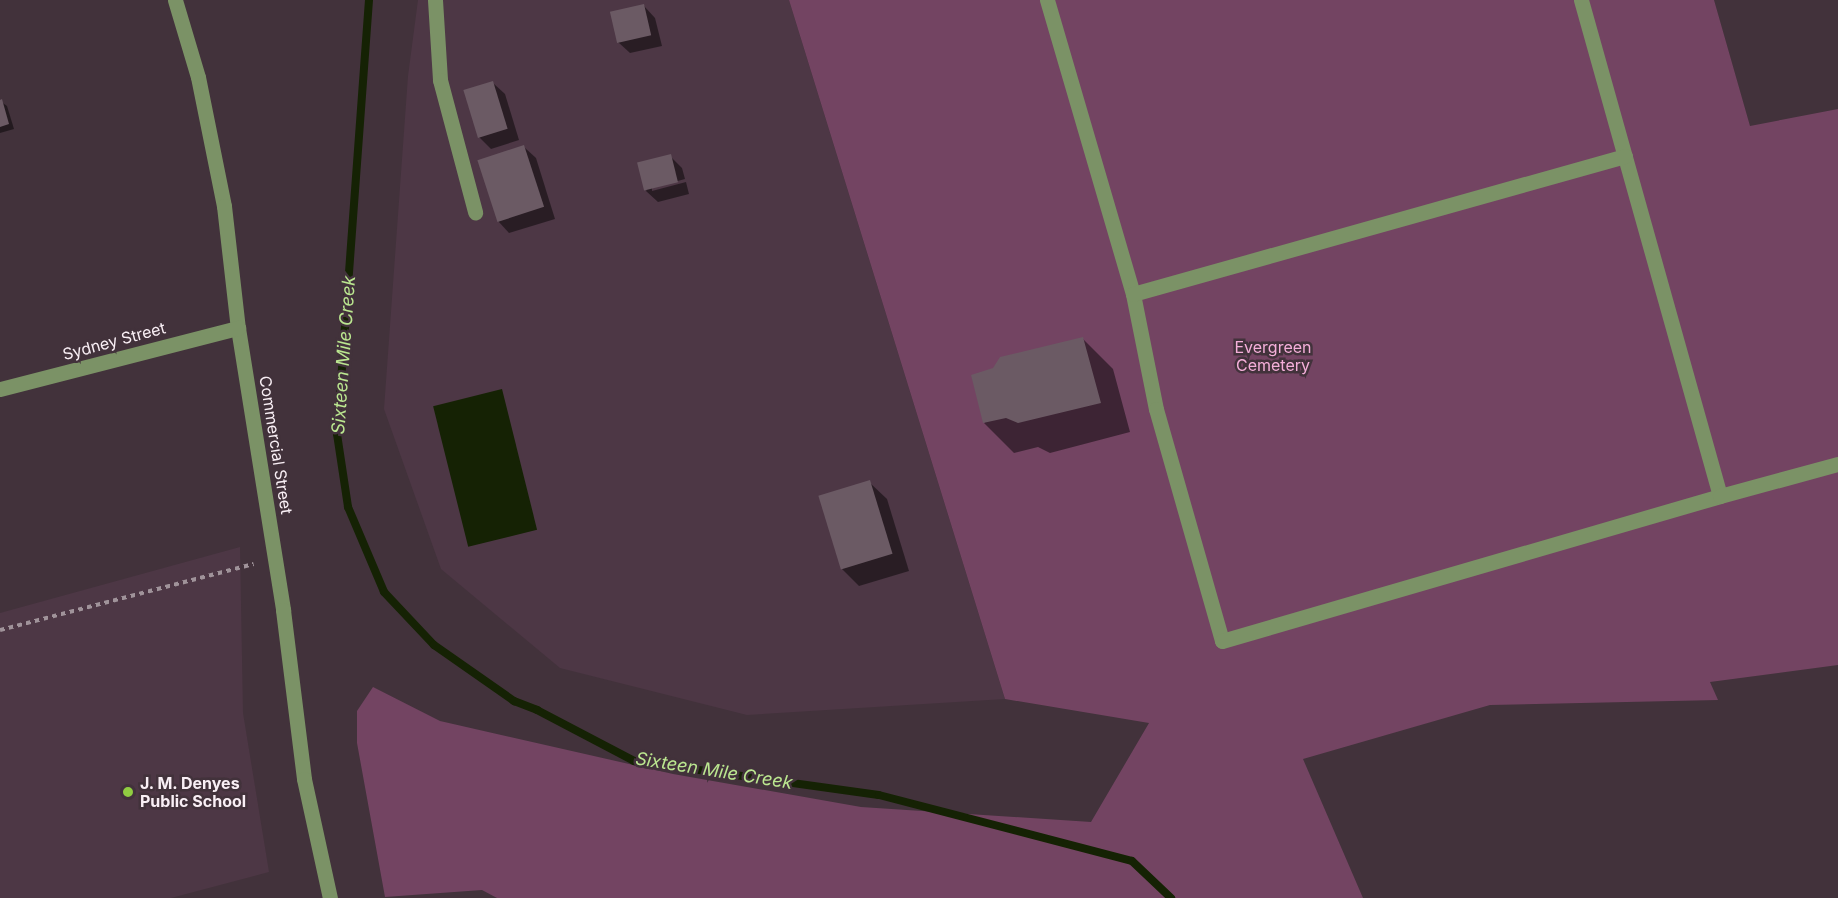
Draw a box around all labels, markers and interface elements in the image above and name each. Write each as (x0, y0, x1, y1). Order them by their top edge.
water label: Sixteen Mile Creek (328, 275, 360, 435)
street label: Sydney Street (60, 318, 168, 364)
park label: Evergreen Cemetery (1234, 337, 1312, 375)
street label: Commercial Street (256, 374, 296, 516)
water label: Sixteen Mile Creek (634, 748, 794, 794)
place label: J. M. Denyes Public School (140, 773, 246, 811)
marker: J. M. Denyes Public School (121, 785, 135, 799)

